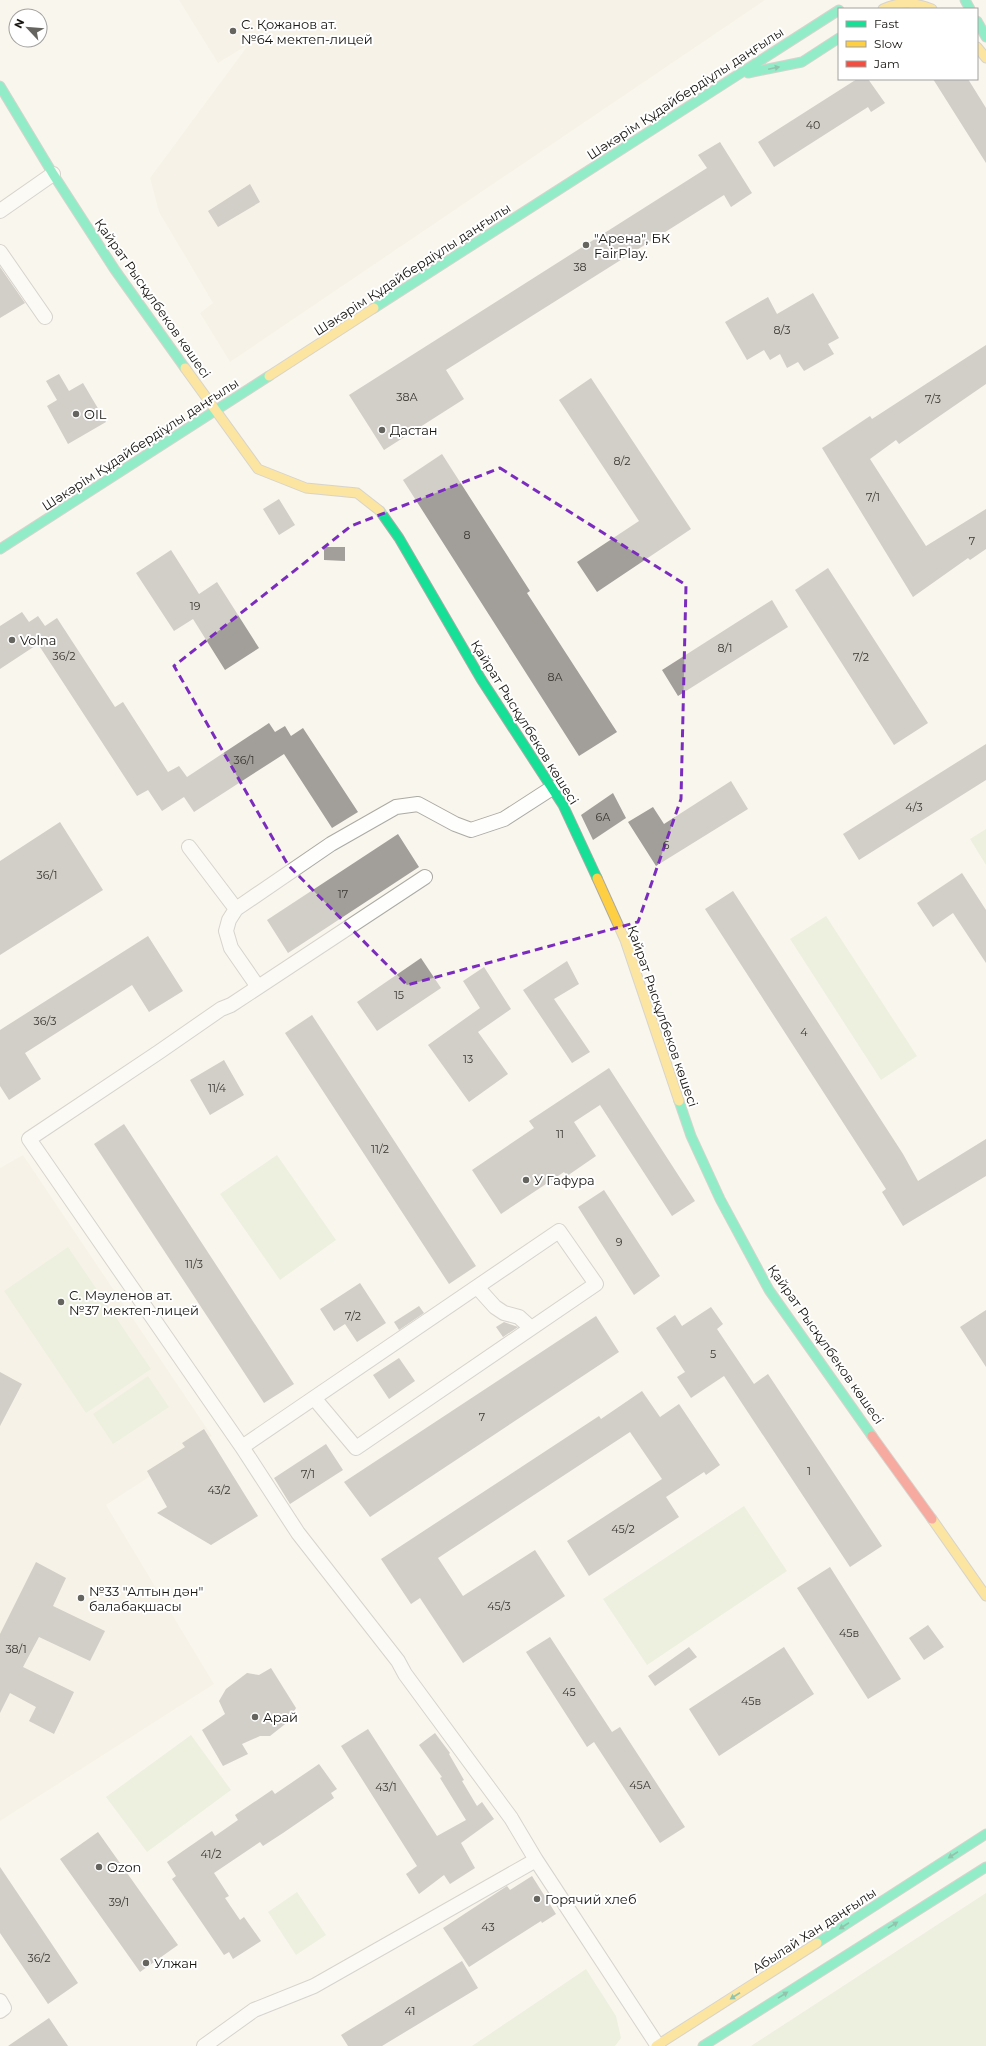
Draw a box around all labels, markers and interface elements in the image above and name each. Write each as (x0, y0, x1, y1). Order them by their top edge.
north arrow (8, 8, 48, 48)
legend (838, 8, 978, 80)
place label: С. Қожанов ат. №64 мектеп-лицей (241, 16, 373, 47)
text: Fast (874, 16, 899, 31)
text: N (11, 17, 27, 31)
street label: Шәкәрім Құдайбердіұлы даңғылы (584, 23, 786, 163)
marker: С. Қожанов ат. №64 мектеп-лицей (228, 26, 238, 36)
text: Slow (874, 36, 903, 51)
text: Jam (873, 56, 900, 71)
one-way arrow (768, 64, 780, 70)
house number: 40 (806, 118, 820, 132)
street label: Шәкәрім Құдайбердіұлы даңғылы (311, 199, 513, 339)
street label: Қайрат Рысқұлбеков көшесі (92, 215, 214, 381)
place label: "Арена", БК FairPlay. (594, 230, 670, 261)
marker: "Арена", БК FairPlay. (581, 240, 591, 250)
house number: 38 (573, 260, 587, 274)
house number: 8/3 (774, 323, 790, 337)
street label: Шәкәрім Құдайбердіұлы даңғылы (39, 374, 241, 514)
house number: 38А (396, 390, 418, 404)
house number: 7/3 (925, 392, 941, 406)
place label: OIL (84, 406, 107, 422)
marker: OIL (71, 409, 81, 419)
place label: Дастан (390, 422, 438, 438)
marker: Дастан (377, 425, 387, 435)
house number: 8/2 (614, 454, 630, 468)
house number: 7/1 (866, 490, 880, 504)
house number: 8 (463, 528, 471, 542)
house number: 7 (969, 534, 975, 548)
house number: 19 (190, 599, 201, 613)
place label: Volna (20, 632, 56, 648)
marker: Volna (7, 635, 17, 645)
street label: Қайрат Рысқұлбеков көшесі (468, 637, 582, 807)
house number: 8/1 (717, 641, 733, 655)
house number: 36/2 (53, 649, 75, 663)
house number: 7/2 (853, 650, 869, 664)
house number: 8А (547, 670, 563, 684)
house number: 36/1 (234, 753, 255, 767)
house number: 4/3 (905, 800, 923, 814)
house number: 6А (596, 810, 611, 824)
house number: 6 (663, 838, 670, 852)
house number: 36/1 (37, 868, 58, 882)
house number: 17 (338, 887, 348, 901)
street label: Қайрат Рысқұлбеков көшесі (624, 923, 702, 1109)
house number: 15 (394, 988, 404, 1002)
house number: 36/3 (34, 1014, 56, 1028)
house number: 4 (800, 1025, 808, 1039)
house number: 13 (463, 1052, 473, 1066)
house number: 11/4 (208, 1081, 227, 1095)
house number: 11 (556, 1127, 564, 1141)
house number: 11/2 (371, 1142, 389, 1156)
place label: У Гафура (534, 1172, 595, 1188)
marker: У Гафура (521, 1175, 531, 1185)
house number: 9 (616, 1235, 623, 1249)
house number: 11/3 (185, 1257, 203, 1271)
street label: Қайрат Рысқұлбеков көшесі (765, 1261, 887, 1427)
place label: С. Мәуленов ат. №37 мектеп-лицей (69, 1287, 199, 1318)
marker: С. Мәуленов ат. №37 мектеп-лицей (56, 1297, 66, 1307)
house number: 7/2 (345, 1309, 361, 1323)
house number: 5 (710, 1347, 716, 1361)
house number: 7 (479, 1410, 485, 1424)
house number: 1 (807, 1464, 811, 1478)
house number: 7/1 (301, 1467, 315, 1481)
house number: 43/2 (207, 1483, 231, 1497)
house number: 45/2 (611, 1522, 635, 1536)
place label: №33 "Алтын дән" балабақшасы (89, 1583, 203, 1614)
marker: №33 "Алтын дән" балабақшасы (76, 1593, 86, 1603)
house number: 45/3 (487, 1599, 511, 1613)
house number: 45в (839, 1626, 859, 1640)
house number: 38/1 (5, 1642, 27, 1656)
house number: 45 (562, 1685, 576, 1699)
house number: 45в (741, 1694, 761, 1708)
place label: Арай (263, 1709, 298, 1725)
marker: Арай (250, 1712, 260, 1722)
house number: 45А (629, 1778, 652, 1792)
house number: 43/1 (375, 1780, 397, 1794)
house number: 41/2 (201, 1847, 221, 1861)
one-way arrow (948, 1851, 958, 1859)
place label: Ozon (107, 1859, 141, 1875)
marker: Ozon (94, 1862, 104, 1872)
street label: Абылай Хан даңғылы (749, 1884, 879, 1976)
place label: Горячий хлеб (545, 1891, 636, 1907)
marker: Горячий хлеб (532, 1894, 542, 1904)
house number: 39/1 (109, 1895, 129, 1909)
house number: 43 (481, 1920, 495, 1934)
one-way arrow (839, 1922, 849, 1930)
one-way arrow (887, 1922, 899, 1929)
house number: 36/2 (28, 1951, 50, 1965)
place label: Улжан (154, 1955, 198, 1971)
marker: Улжан (141, 1958, 151, 1968)
one-way arrow (778, 1991, 789, 1999)
one-way arrow (730, 1992, 740, 2000)
house number: 41 (405, 2004, 415, 2018)

